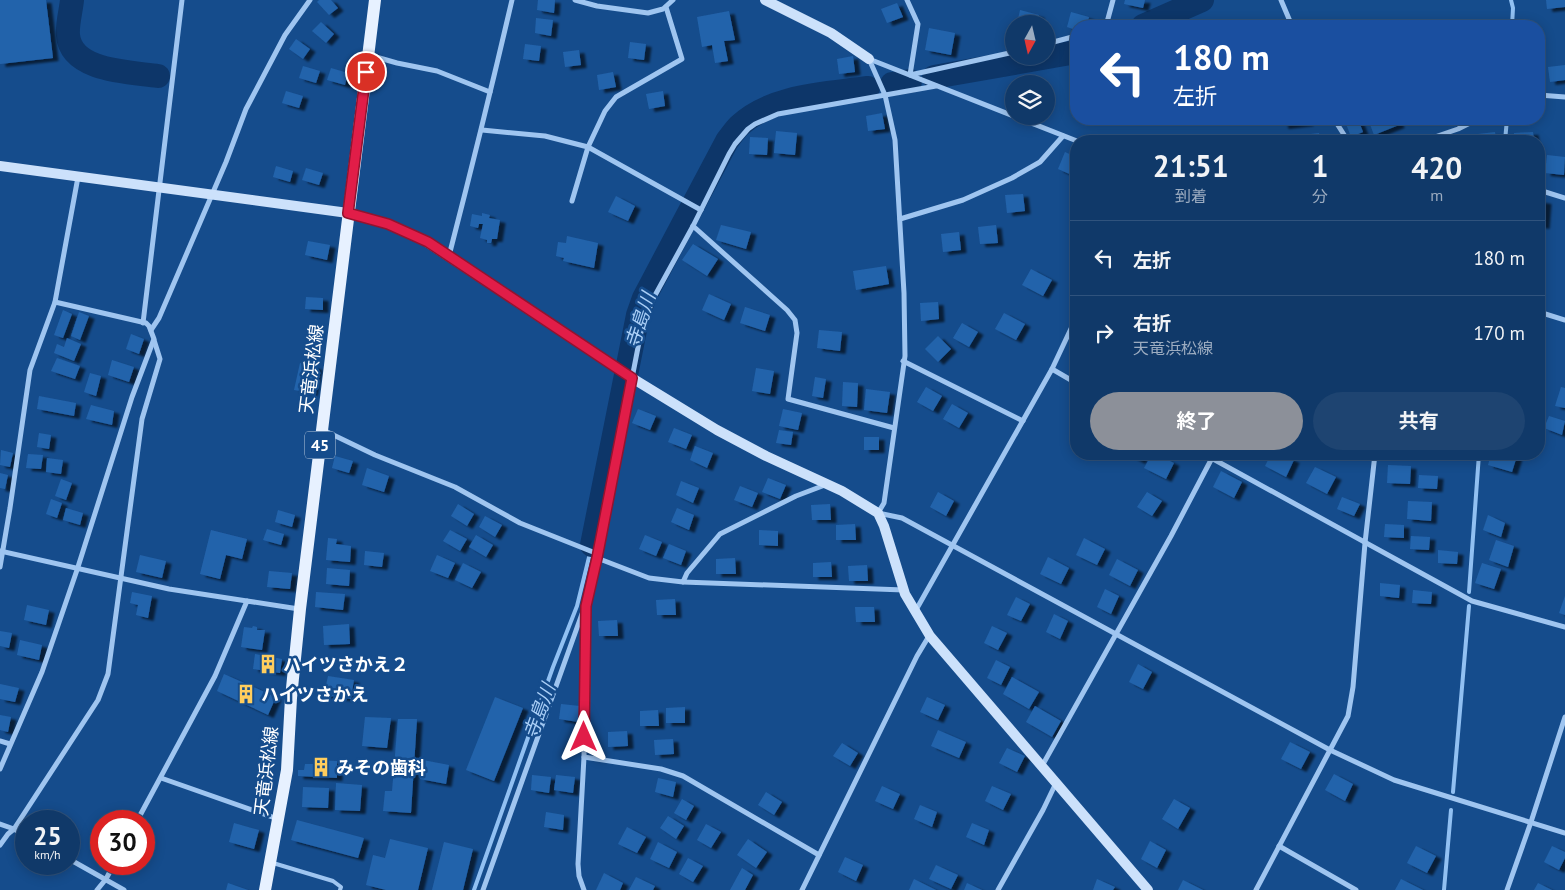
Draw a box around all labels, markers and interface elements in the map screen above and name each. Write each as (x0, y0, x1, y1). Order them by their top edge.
north arrow (1005, 15, 1055, 65)
map controls (1005, 15, 1055, 125)
text: 180 m (1173, 34, 1270, 80)
icon: left (1090, 40, 1155, 105)
pin (345, 51, 387, 93)
icon: arrive (352, 58, 380, 86)
button: layers (1005, 75, 1055, 125)
text: 左折 (1173, 82, 1217, 110)
text: 21:51 (1153, 146, 1229, 185)
text: 1 (1312, 146, 1329, 185)
text: 420 (1411, 148, 1462, 187)
text: m (1430, 185, 1443, 205)
text: 到着 (1175, 186, 1207, 206)
text: 分 (1312, 186, 1328, 206)
icon: left (1090, 244, 1118, 272)
text: 180 m (1473, 246, 1525, 270)
text: 左折 (1133, 248, 1171, 272)
water label: 寺島川 (620, 287, 661, 351)
text: 右折 (1133, 311, 1171, 335)
icon: right (1090, 319, 1118, 347)
text: 170 m (1473, 321, 1525, 345)
street label: 天竜浜松線 (294, 323, 328, 415)
text: 天竜浜松線 (1133, 338, 1213, 358)
button: 終了 (1090, 392, 1303, 450)
button: 共有 (1313, 392, 1525, 450)
road number: 45 (305, 432, 335, 458)
building icon: ハイツさかえ２ (257, 653, 279, 675)
place label: ハイツさかえ２ (283, 653, 409, 676)
water label: 寺島川 (518, 678, 561, 742)
building icon: ハイツさかえ (235, 683, 257, 705)
place label: ハイツさかえ (261, 683, 369, 706)
position arrow (557, 710, 609, 762)
street label: 天竜浜松線 (249, 725, 283, 817)
building icon: みその歯科 (310, 756, 332, 778)
place label: みその歯科 (336, 756, 426, 779)
speed limit sign: 30 (90, 810, 155, 875)
text: 25 (33, 820, 62, 852)
text: km/h (34, 847, 61, 862)

